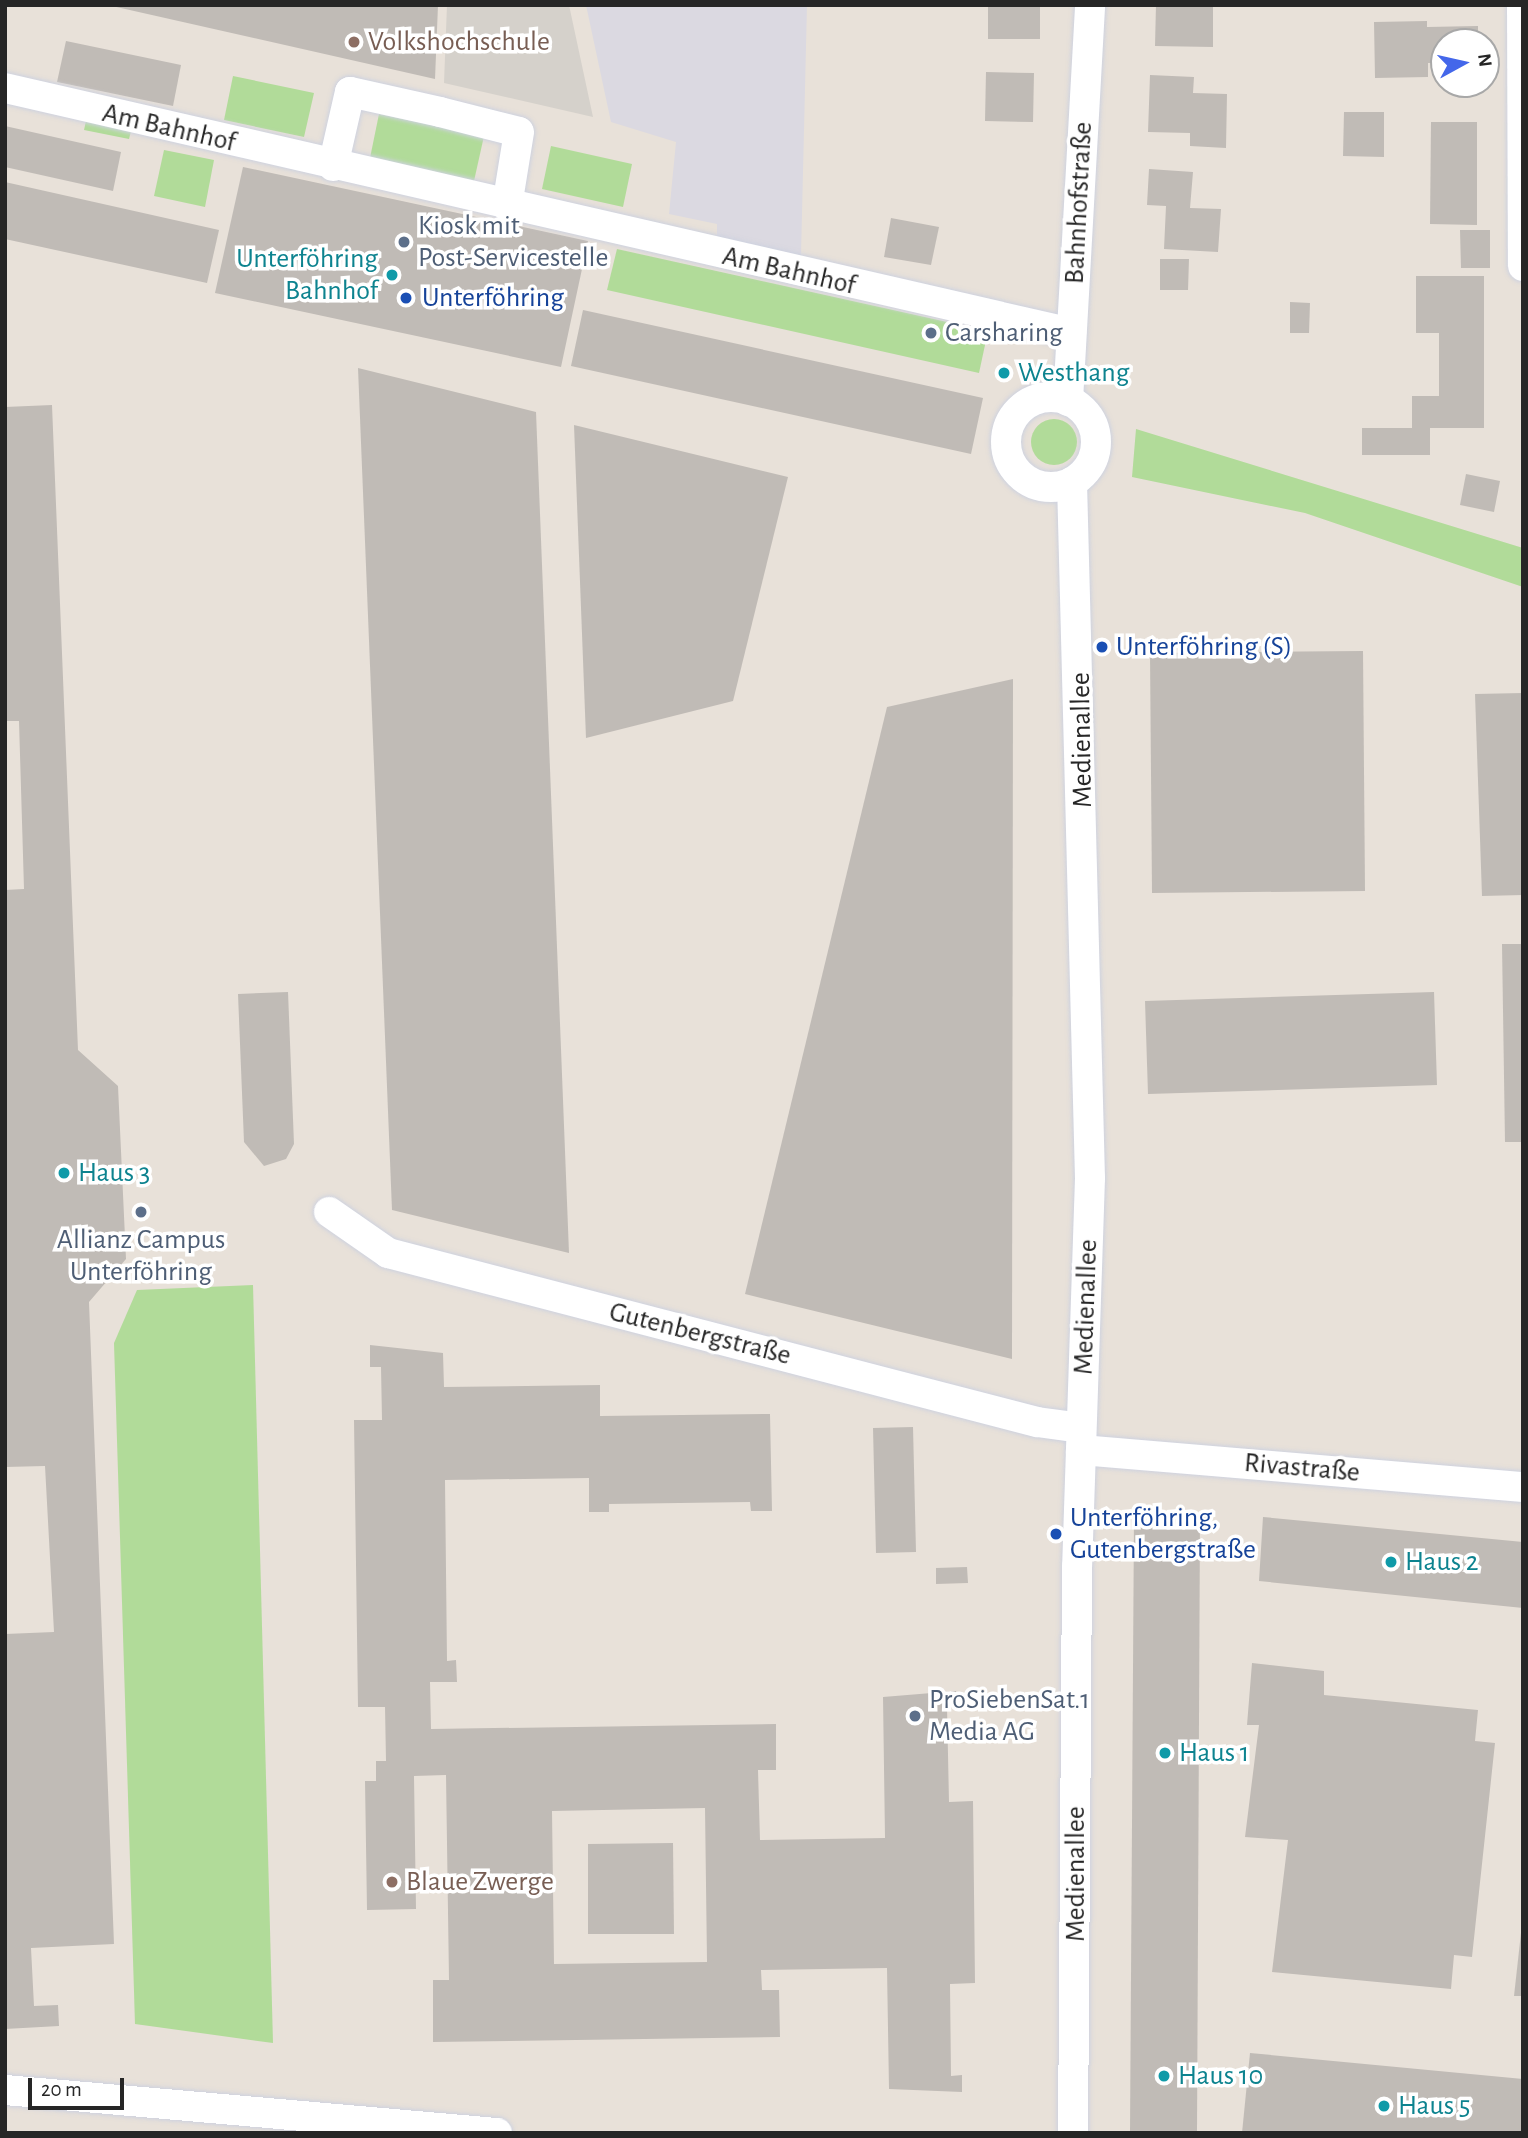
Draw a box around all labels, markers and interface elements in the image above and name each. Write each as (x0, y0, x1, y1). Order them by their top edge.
place label: Volkshochschule (368, 25, 550, 59)
north arrow (1430, 28, 1500, 98)
marker: Volkshochschule (346, 34, 362, 50)
text: N (1474, 52, 1495, 68)
street label: Am Bahnhof (99, 96, 239, 160)
street label: Bahnhofstraße (1058, 121, 1100, 285)
place label: Kiosk mit Post-Servicestelle (418, 209, 608, 275)
marker: Kiosk mit Post-Servicestelle (396, 234, 412, 250)
street label: Am Bahnhof (719, 239, 859, 303)
place label: Unterföhring Bahnhof (236, 242, 378, 308)
marker: Unterföhring Bahnhof (384, 267, 400, 283)
place label: Unterföhring (422, 281, 564, 315)
marker: Unterföhring (396, 288, 416, 308)
place label: Carsharing (945, 316, 1063, 350)
marker: Carsharing (923, 325, 939, 341)
place label: Westhang (1018, 356, 1129, 390)
marker: Westhang (996, 365, 1012, 381)
place label: Unterföhring (S) (1116, 630, 1292, 664)
marker: Unterföhring (S) (1094, 639, 1110, 655)
street label: Medienallee (1064, 672, 1100, 808)
place label: Haus 3 (78, 1156, 150, 1190)
marker: Haus 3 (56, 1165, 72, 1181)
marker: Allianz Campus Unterföhring (133, 1204, 149, 1220)
place label: Allianz Campus Unterföhring (57, 1223, 225, 1289)
street label: Medienallee (1067, 1239, 1105, 1375)
street label: Gutenbergstraße (606, 1295, 794, 1373)
street label: Rivastraße (1243, 1446, 1361, 1490)
place label: Unterföhring, Gutenbergstraße (1070, 1501, 1256, 1567)
marker: Unterföhring, Gutenbergstraße (1048, 1526, 1064, 1542)
place label: Haus 2 (1405, 1545, 1479, 1579)
marker: Haus 2 (1383, 1554, 1399, 1570)
place label: ProSiebenSat.1 Media AG (929, 1683, 1090, 1749)
marker: ProSiebenSat.1 Media AG (907, 1708, 923, 1724)
place label: Haus 1 (1179, 1736, 1249, 1770)
marker: Haus 1 (1157, 1745, 1173, 1761)
street label: Medienallee (1059, 1806, 1093, 1942)
place label: Blaue Zwerge (406, 1865, 554, 1899)
marker: Blaue Zwerge (384, 1874, 400, 1890)
place label: Haus 10 (1178, 2059, 1263, 2093)
scale bar (32, 2064, 128, 2108)
marker: Haus 10 (1156, 2068, 1172, 2084)
text: 20 m (41, 2079, 82, 2100)
place label: Haus 5 (1398, 2089, 1470, 2123)
marker: Haus 5 (1376, 2098, 1392, 2114)

